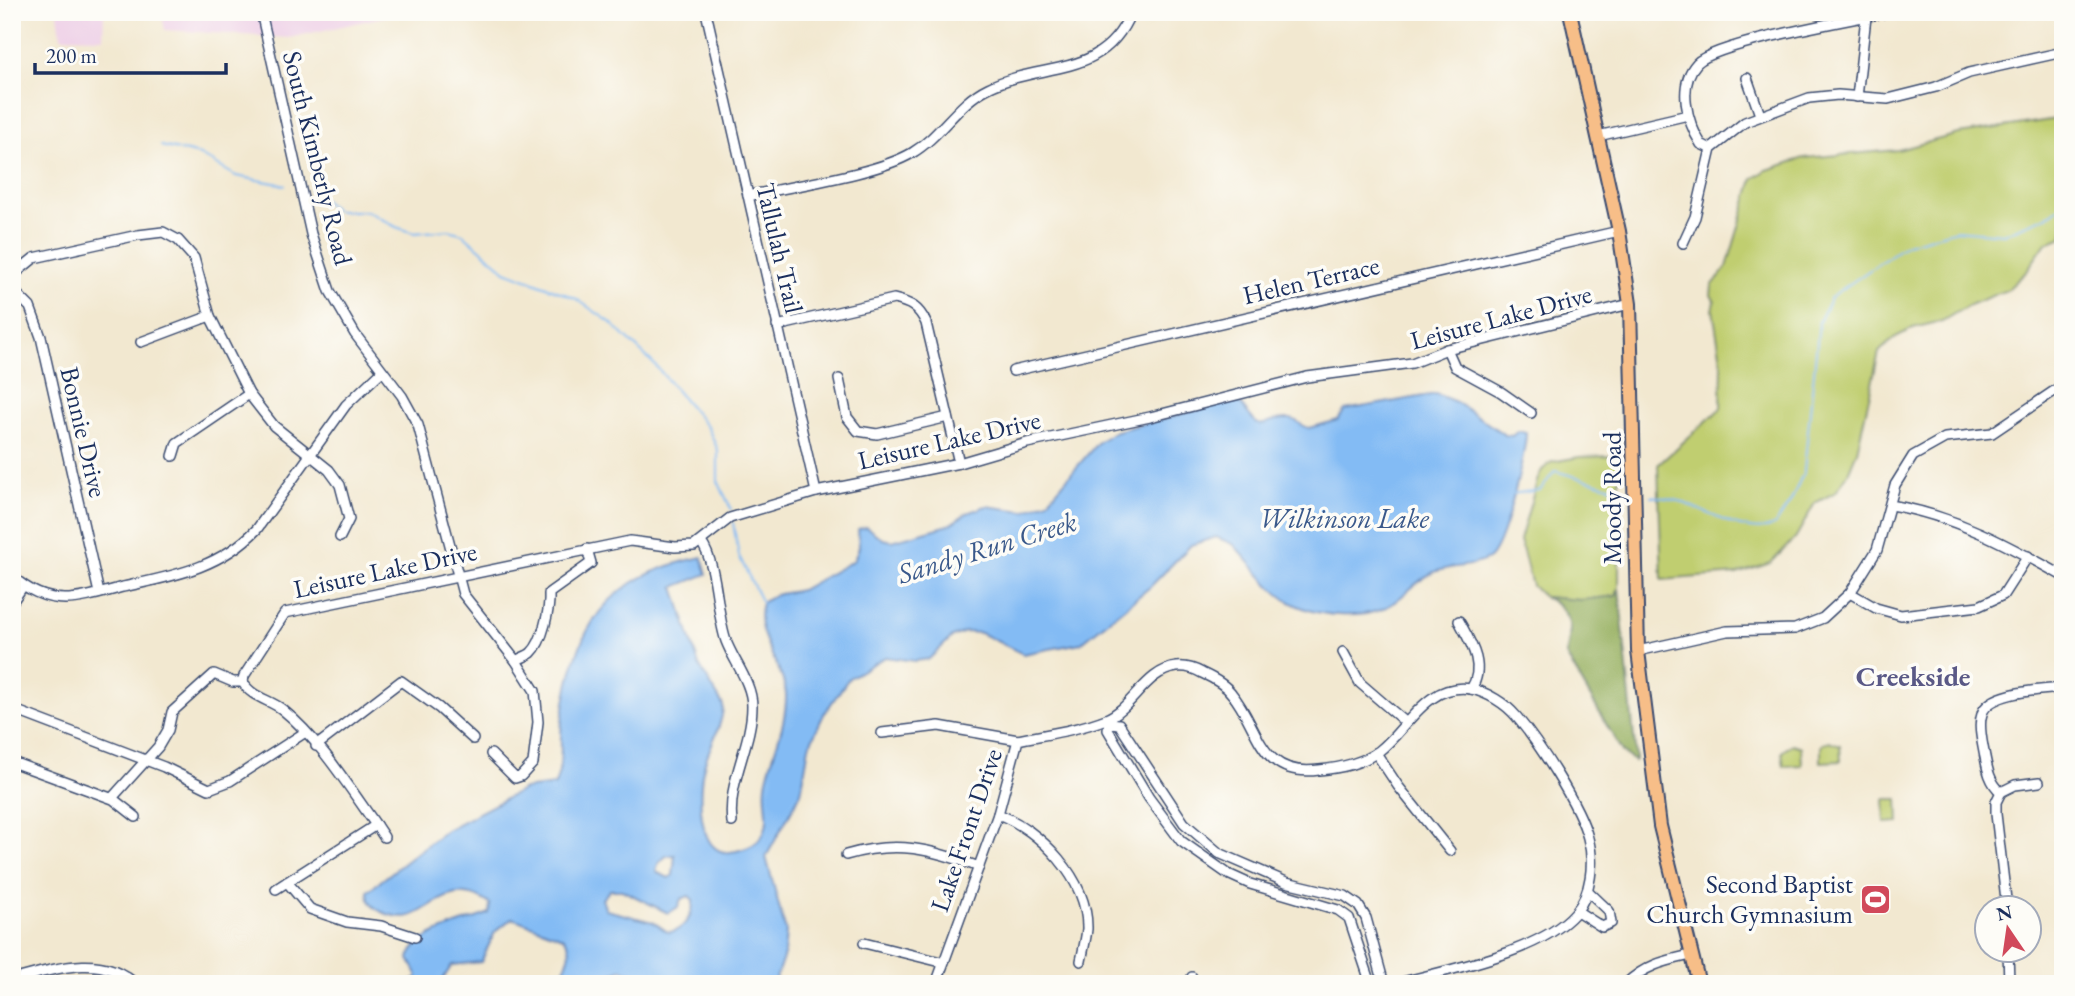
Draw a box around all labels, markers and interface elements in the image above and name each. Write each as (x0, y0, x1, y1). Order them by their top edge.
scale bar (35, 32, 226, 76)
text: 200 m (46, 42, 97, 69)
street label: South Kimberly Road (275, 48, 361, 269)
street label: Tallulah Trail (748, 179, 812, 317)
street label: Helen Terrace (1239, 248, 1383, 312)
street label: Leisure Lake Drive (1407, 276, 1595, 358)
street label: Bonnie Drive (52, 363, 116, 501)
street label: Leisure Lake Drive (854, 402, 1044, 478)
street label: Moody Road (1595, 431, 1629, 564)
water label: Wilkinson Lake (1259, 500, 1430, 536)
water label: Sandy Run Creek (892, 503, 1081, 592)
street label: Leisure Lake Drive (290, 534, 480, 606)
district label: Creekside (1856, 658, 1970, 694)
street label: Lake Front Drive (922, 744, 1010, 916)
place label: Second Baptist Church Gymnasium (1646, 867, 1853, 931)
sports icon: Second Baptist Church Gymnasium (1859, 882, 1893, 916)
north arrow (1974, 894, 2044, 964)
text: N (1994, 899, 2015, 927)

